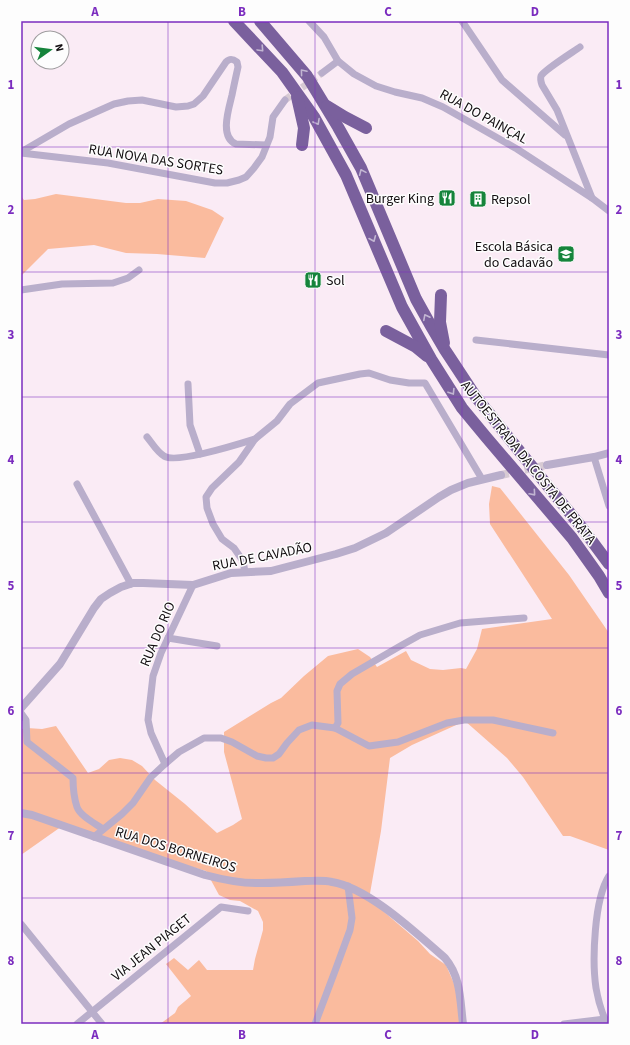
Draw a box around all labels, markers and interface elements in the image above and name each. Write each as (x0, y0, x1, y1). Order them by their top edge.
text: A (90, 3, 99, 21)
text: B (238, 3, 246, 21)
text: C (384, 3, 392, 21)
text: D (531, 3, 539, 21)
north arrow (30, 30, 70, 70)
text: N (51, 42, 67, 53)
one-way arrow (256, 45, 263, 52)
one-way arrow (301, 69, 308, 76)
text: 1 (8, 76, 15, 94)
text: 1 (616, 76, 623, 94)
street label: RUA DO PAINÇAL (436, 84, 531, 149)
one-way arrow (312, 118, 320, 125)
street label: RUA NOVA DAS SORTES (87, 139, 225, 181)
one-way arrow (359, 169, 367, 176)
restaurant icon: Burger King (437, 188, 457, 208)
place label: Burger King (366, 189, 434, 209)
building icon: Repsol (468, 189, 488, 209)
place label: Repsol (491, 190, 531, 210)
text: 2 (8, 201, 15, 219)
text: 2 (616, 201, 623, 219)
one-way arrow (369, 236, 377, 243)
place label: Escola Básica do Cadavão (475, 237, 553, 273)
school or university icon: Escola Básica do Cadavão (556, 244, 576, 264)
restaurant icon: Sol (303, 270, 323, 290)
place label: Sol (326, 271, 345, 291)
one-way arrow (423, 313, 430, 321)
text: 3 (8, 326, 15, 344)
text: 3 (616, 326, 623, 344)
street label: AUTOESTRADA DA COSTA DE PRATA (456, 376, 601, 549)
one-way arrow (447, 388, 454, 395)
text: 4 (8, 451, 15, 469)
text: 4 (616, 451, 623, 469)
one-way arrow (529, 488, 536, 495)
street label: RUA DE CAVADÃO (211, 538, 314, 576)
text: 5 (8, 577, 15, 595)
text: 5 (616, 577, 623, 595)
street label: RUA DO RIO (135, 599, 181, 670)
text: 6 (8, 702, 15, 720)
text: 6 (616, 702, 623, 720)
street label: RUA DOS BORNEIROS (113, 822, 239, 878)
text: 7 (8, 827, 15, 845)
text: 7 (616, 827, 623, 845)
street label: VIA JEAN PIAGET (107, 909, 196, 986)
text: 8 (8, 952, 15, 970)
text: 8 (616, 952, 623, 970)
text: A (90, 1026, 99, 1044)
text: B (238, 1026, 246, 1044)
text: C (384, 1026, 392, 1044)
text: D (531, 1026, 539, 1044)

